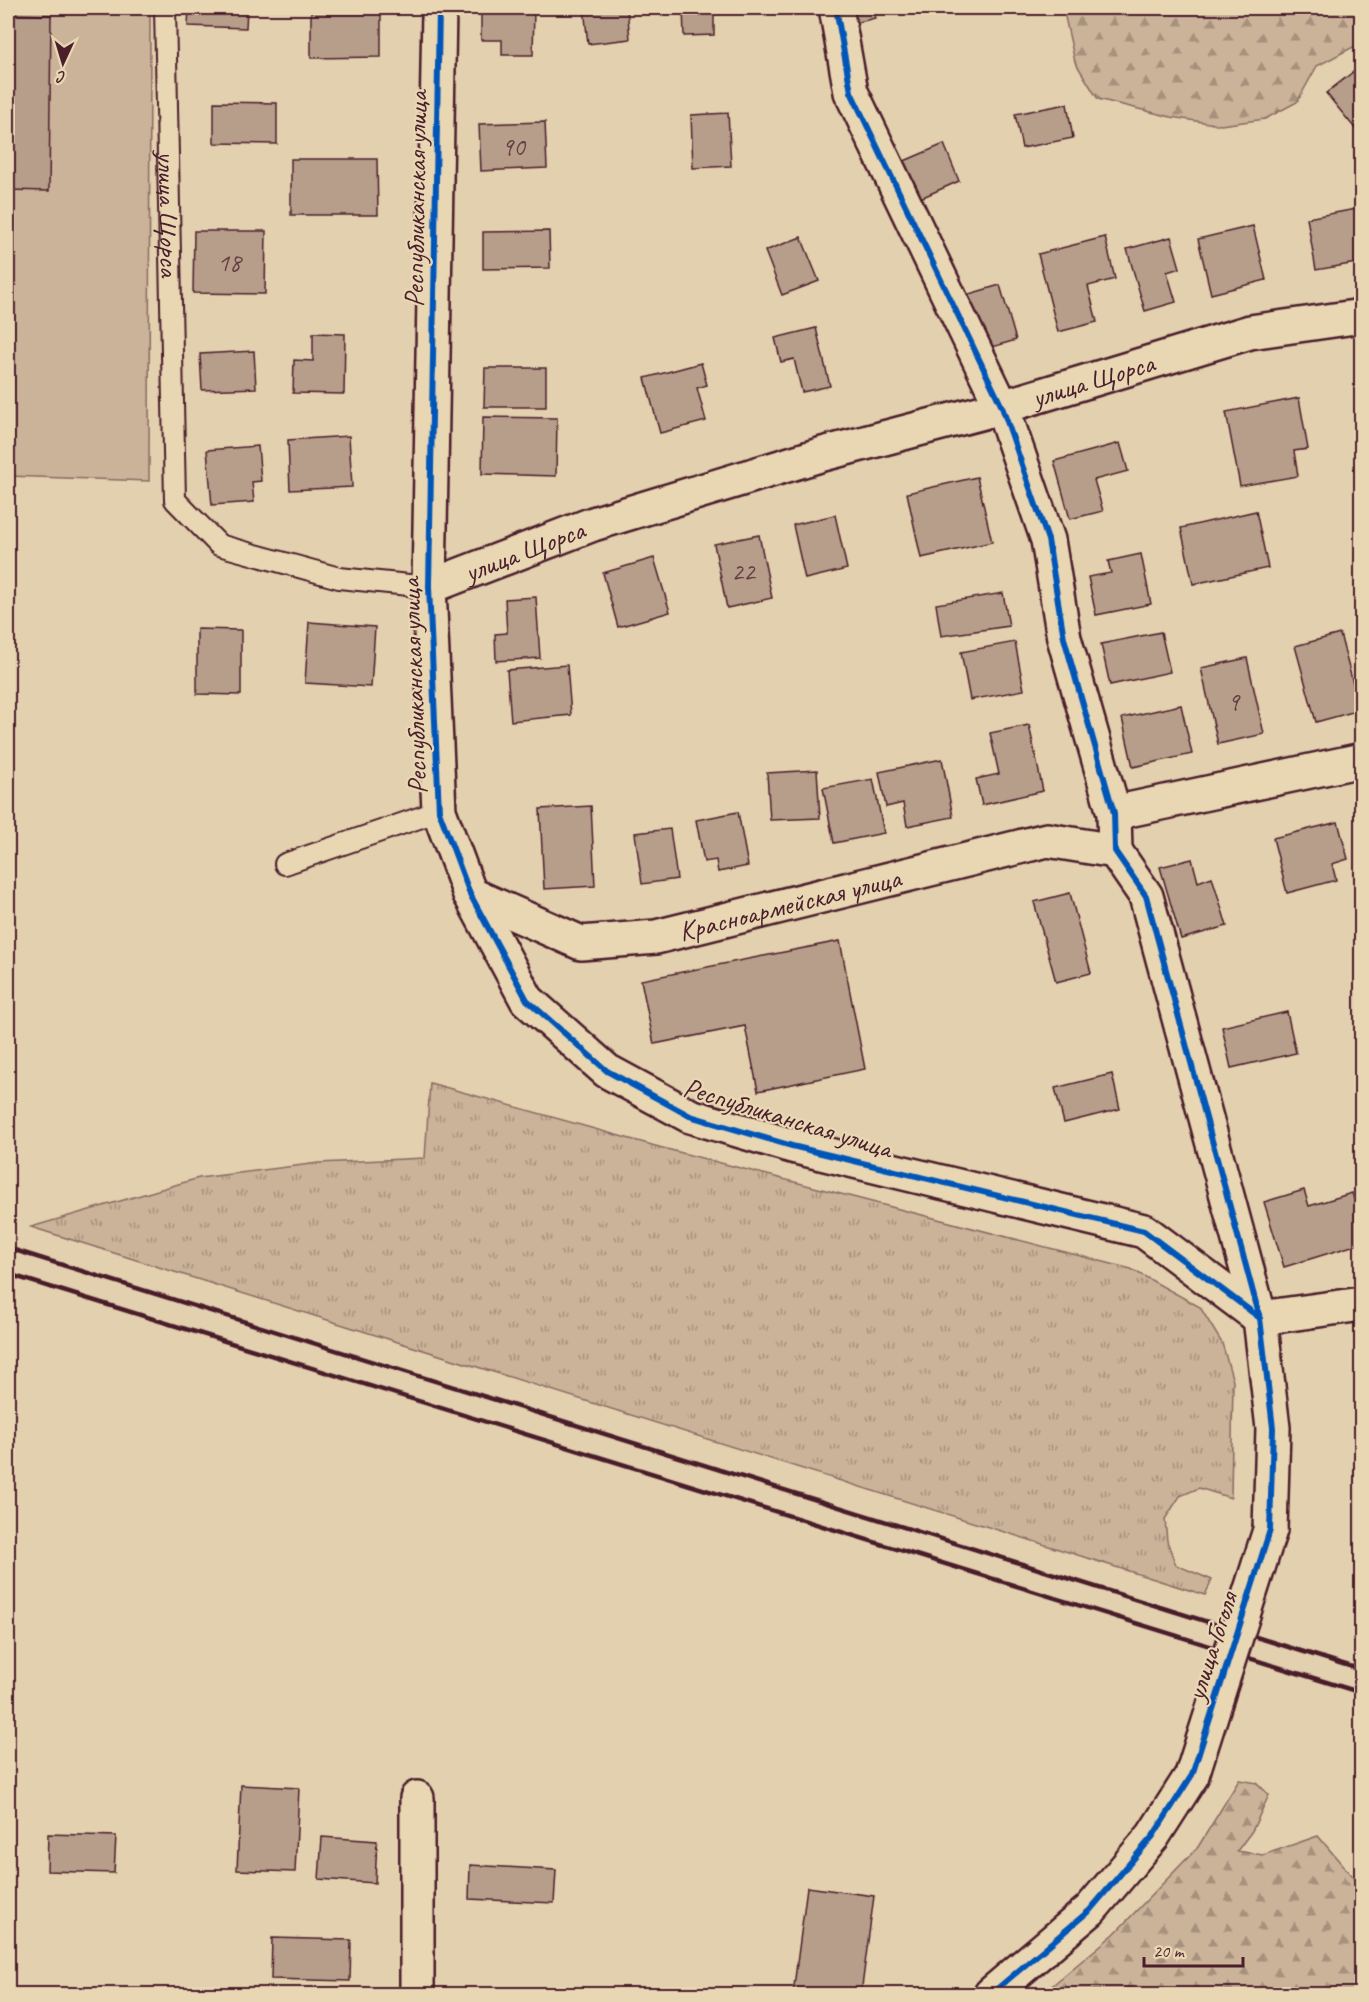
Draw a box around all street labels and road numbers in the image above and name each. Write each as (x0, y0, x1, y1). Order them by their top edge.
street label: Республиканская улица (396, 88, 435, 307)
street label: улица Щорса (150, 149, 187, 279)
street label: улица Щорса (1026, 345, 1160, 416)
street label: улица Щорса (457, 511, 591, 591)
street label: Республиканская улица (392, 575, 435, 795)
street label: Красноармейская улица (675, 860, 906, 949)
street label: Республиканская улица (679, 1069, 899, 1167)
street label: улица Гоголя (1177, 1585, 1246, 1707)

